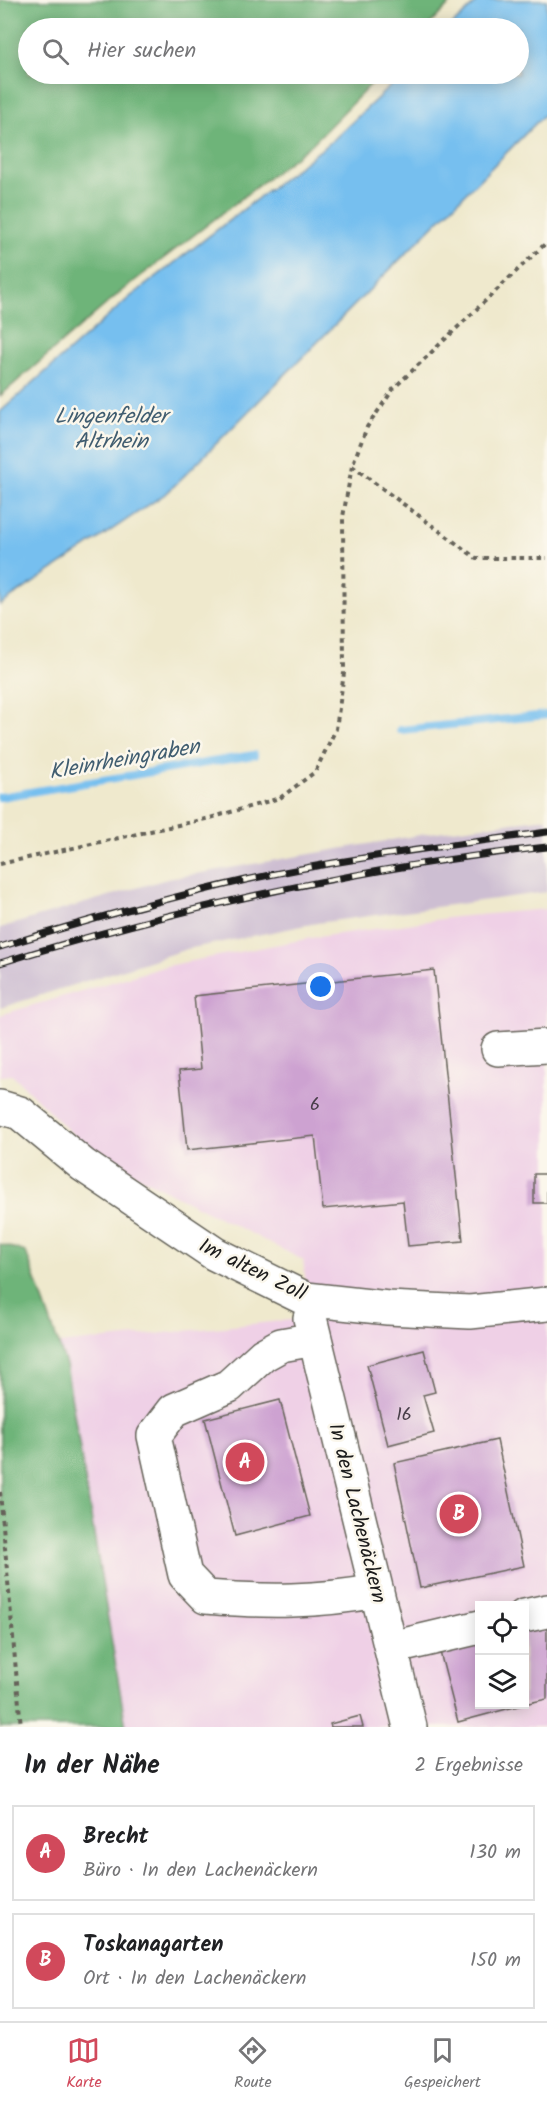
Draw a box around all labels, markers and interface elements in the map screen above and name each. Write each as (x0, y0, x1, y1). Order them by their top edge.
search box (18, 18, 529, 84)
text: Hier suchen (87, 34, 196, 69)
icon: search (39, 35, 72, 68)
water label: Lingenfelder Altrhein (55, 400, 172, 460)
water label: Kleinrheingraben (46, 730, 205, 791)
your location (306, 972, 335, 1001)
house number: 6 (310, 1091, 320, 1120)
street label: Im alten Zoll (193, 1230, 312, 1311)
house number: 16 (396, 1401, 412, 1430)
street label: In den Lachenäckern (318, 1420, 395, 1607)
pin: A (226, 1440, 264, 1484)
pin: B (440, 1492, 478, 1537)
map controls (475, 1601, 529, 1709)
button: locate (475, 1601, 529, 1655)
button: layers (475, 1655, 529, 1709)
text: In der Nähe (24, 1745, 160, 1787)
text: 2 Ergebnisse (415, 1750, 523, 1782)
text: Brecht (83, 1820, 149, 1855)
text: A (39, 1837, 52, 1869)
text: 130 m (469, 1837, 521, 1869)
text: Büro · In den Lachenäckern (83, 1855, 318, 1887)
text: Toskanagarten (83, 1928, 223, 1963)
text: B (39, 1945, 52, 1977)
text: 150 m (470, 1945, 521, 1977)
text: Ort · In den Lachenäckern (83, 1963, 307, 1995)
tab: Karte (66, 2034, 102, 2095)
tab: Route (234, 2034, 272, 2095)
tab: Gespeichert (404, 2034, 481, 2095)

